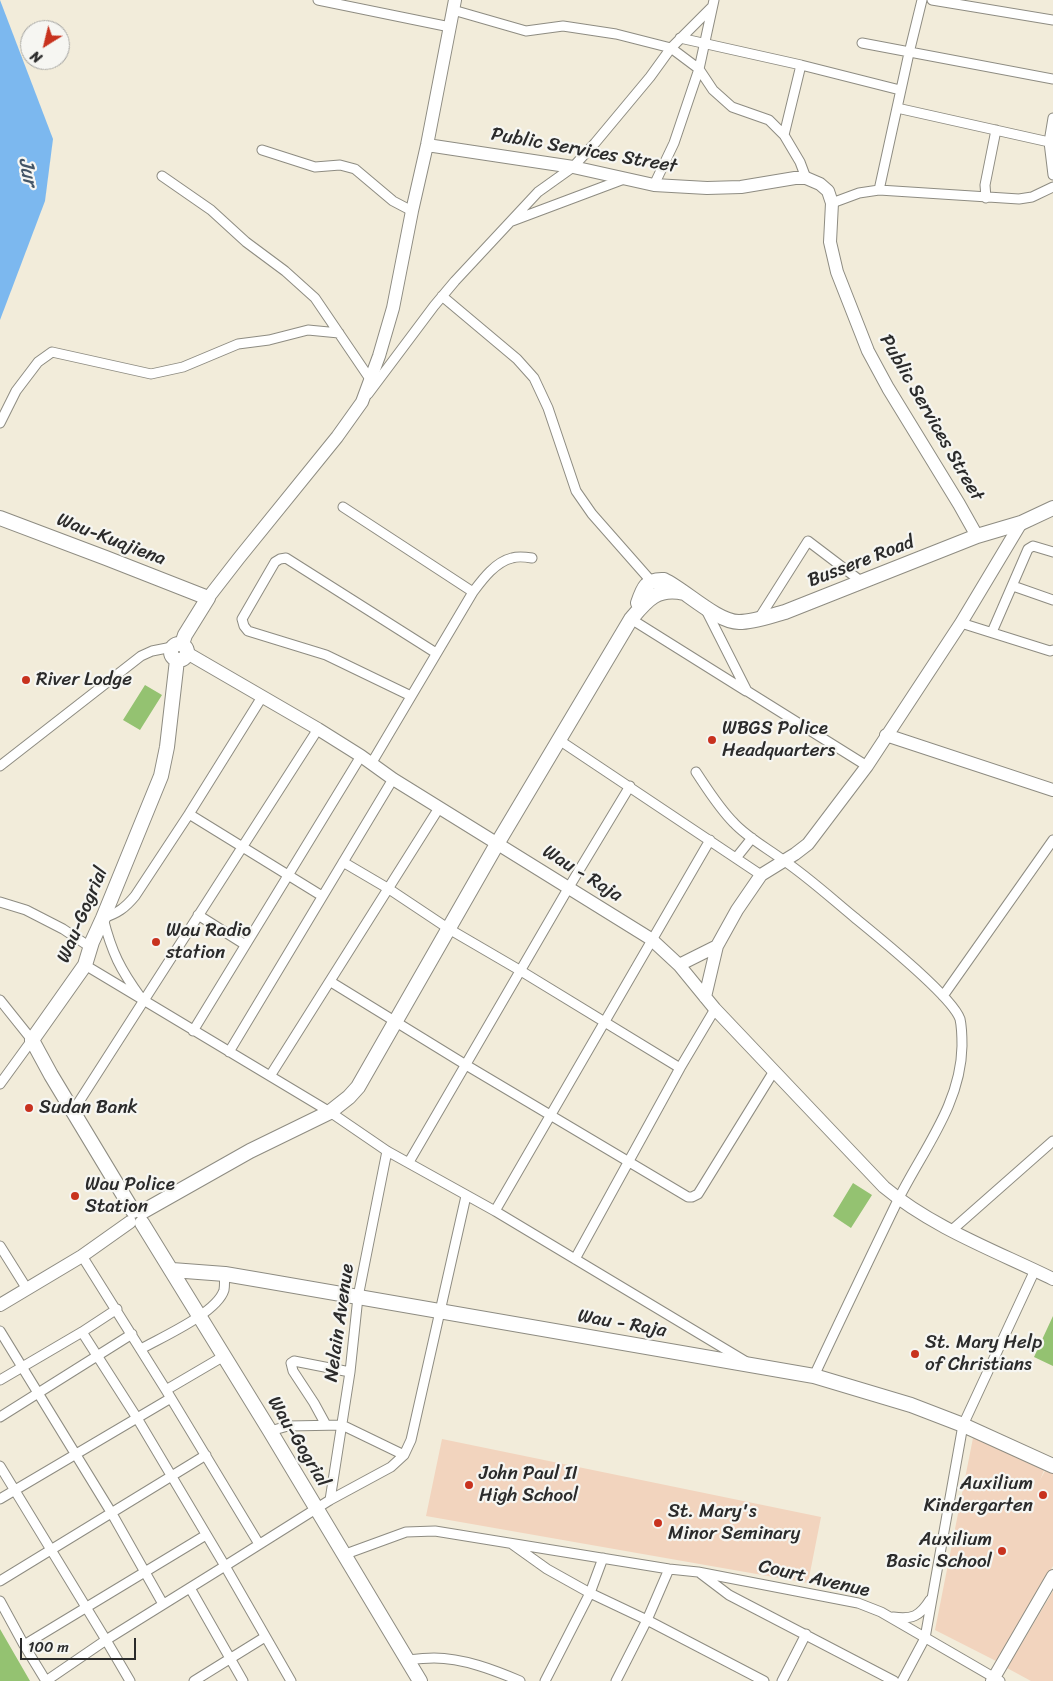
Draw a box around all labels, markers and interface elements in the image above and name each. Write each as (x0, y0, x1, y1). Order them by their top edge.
north arrow (20, 20, 70, 70)
text: N (25, 44, 48, 70)
street label: Public Services Street (489, 123, 679, 179)
water label: Jur (12, 156, 42, 188)
street label: Public Services Street (874, 331, 988, 505)
street label: Wau-Kuajiena (53, 509, 169, 571)
street label: Bussere Road (805, 531, 917, 593)
place label: River Lodge (36, 669, 132, 691)
marker: River Lodge (20, 674, 32, 686)
place label: WBGS Police Headquarters (722, 718, 835, 762)
marker: WBGS Police Headquarters (706, 734, 718, 746)
street label: Wau - Raja (538, 841, 626, 907)
street label: Wau-Gogrial (53, 864, 113, 966)
place label: Wau Radio station (166, 920, 251, 964)
marker: Wau Radio station (150, 936, 162, 948)
place label: Sudan Bank (39, 1097, 138, 1119)
marker: Sudan Bank (23, 1102, 35, 1114)
place label: Wau Police Station (85, 1174, 175, 1218)
marker: Wau Police Station (69, 1190, 81, 1202)
street label: Nelain Avenue (320, 1263, 360, 1383)
street label: Wau - Raja (576, 1305, 668, 1343)
place label: St. Mary Help of Christians (925, 1332, 1042, 1376)
marker: St. Mary Help of Christians (909, 1348, 921, 1360)
street label: Wau-Gogrial (262, 1392, 334, 1492)
place label: John Paul II High School (479, 1463, 578, 1507)
place label: Auxilium Kindergarten (924, 1473, 1033, 1517)
marker: John Paul II High School (463, 1479, 475, 1491)
marker: Auxilium Kindergarten (1037, 1489, 1049, 1501)
place label: St. Mary's Minor Seminary (668, 1501, 800, 1545)
marker: St. Mary's Minor Seminary (652, 1517, 664, 1529)
place label: Auxilium Basic School (886, 1529, 992, 1573)
marker: Auxilium Basic School (996, 1545, 1008, 1557)
street label: Court Avenue (756, 1555, 872, 1603)
scale bar (22, 1628, 139, 1660)
text: 100 m (28, 1634, 69, 1660)

